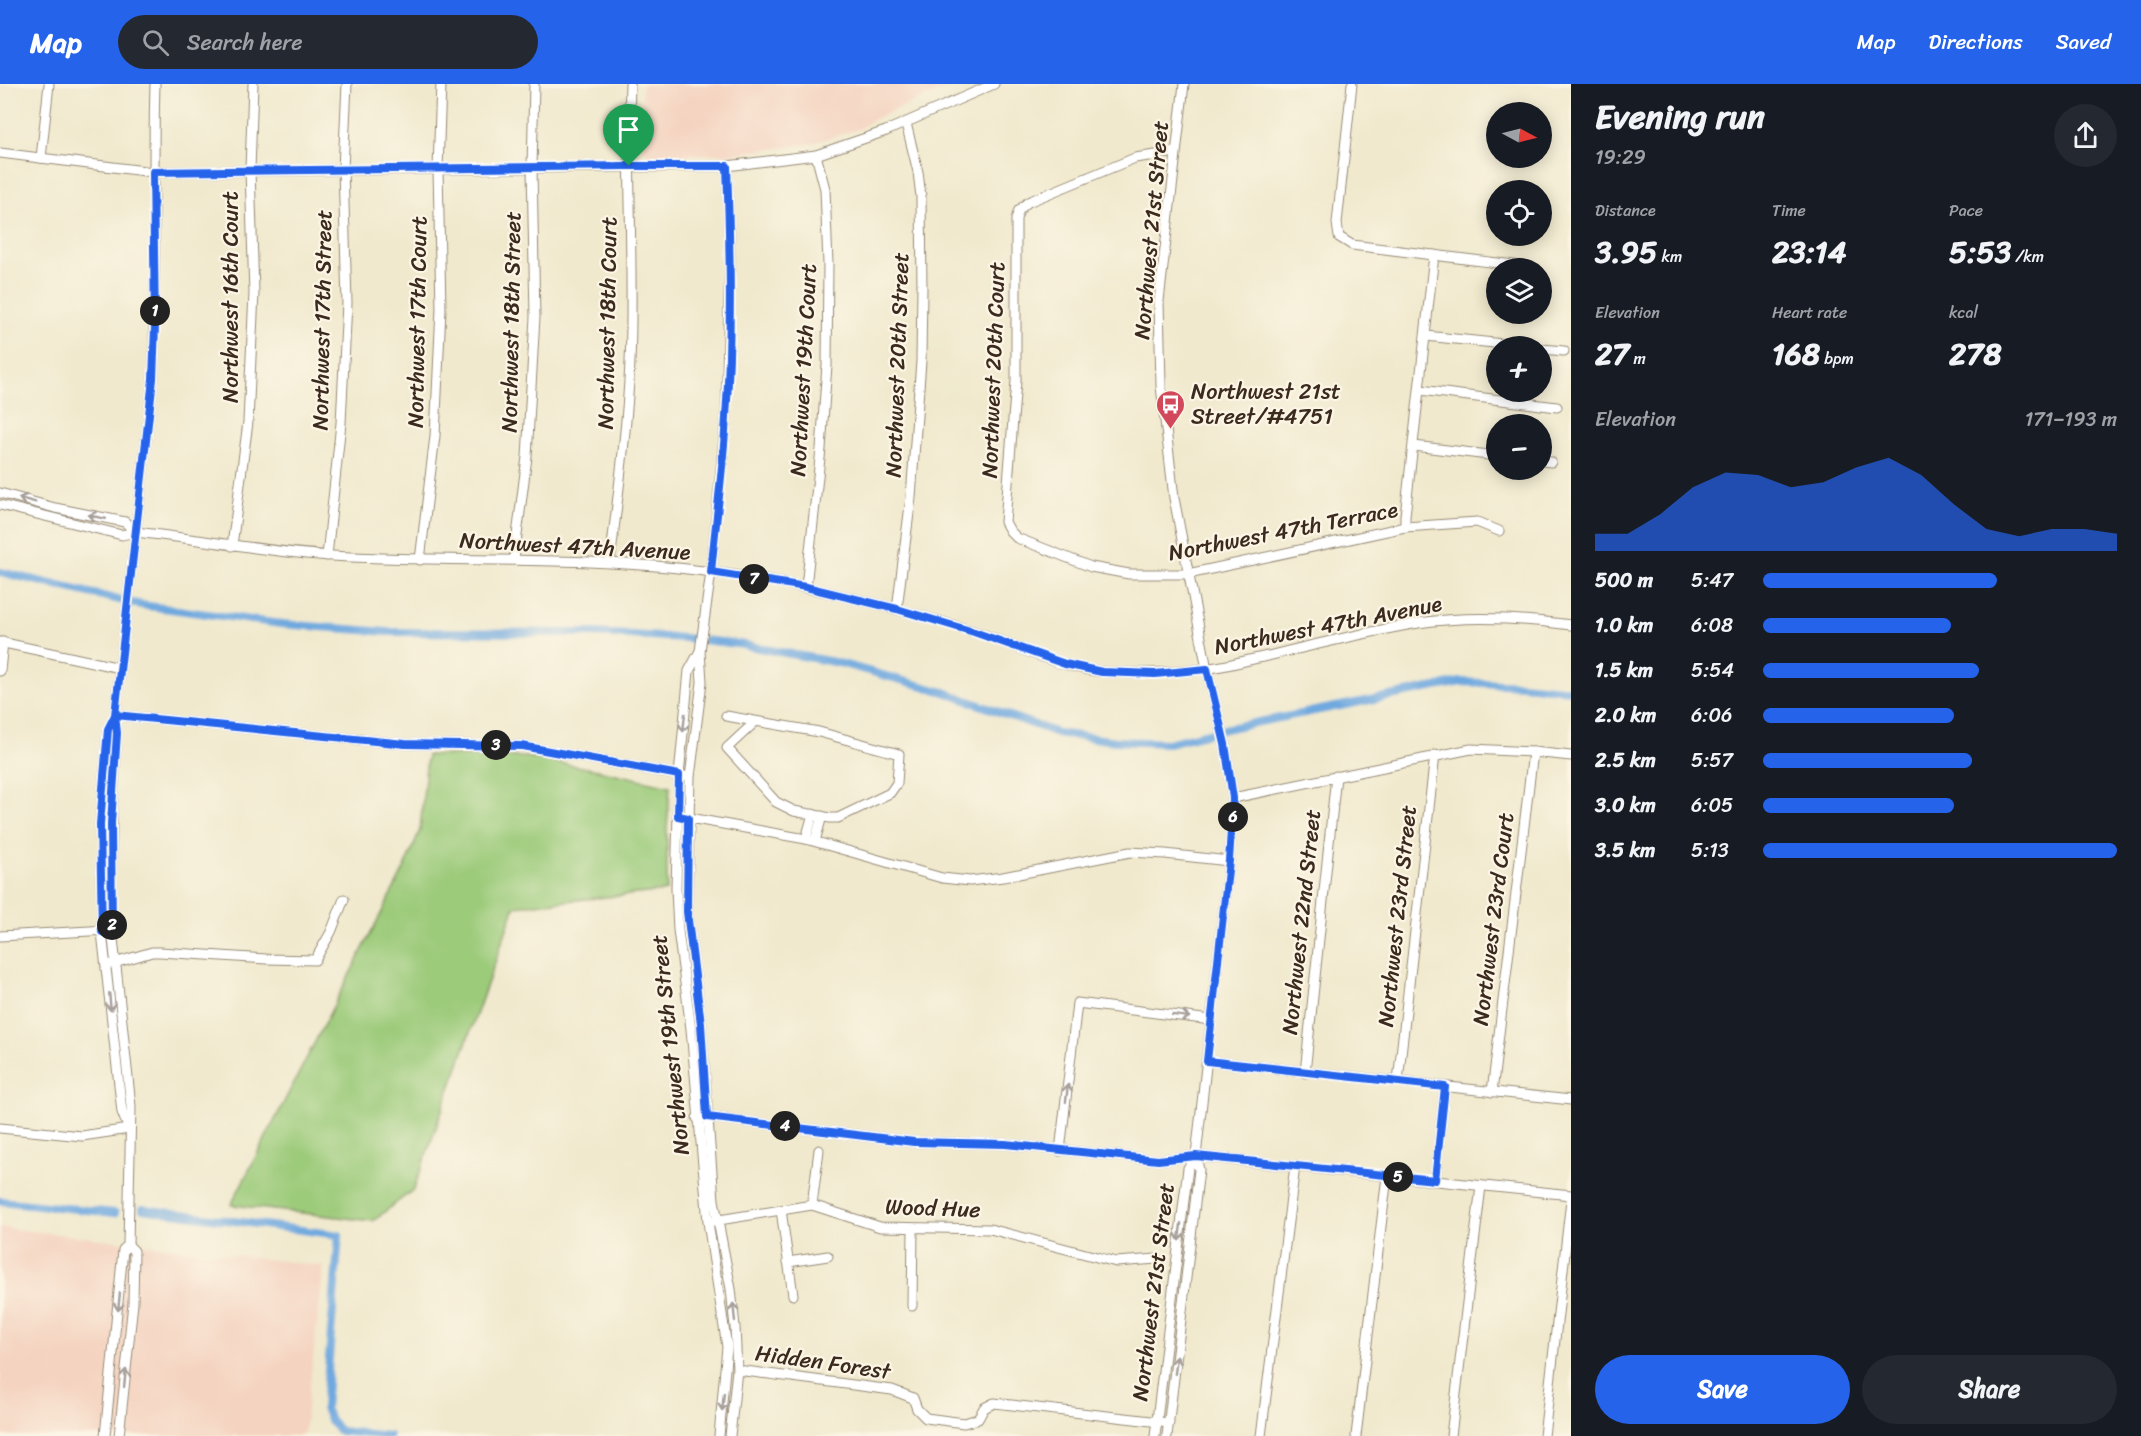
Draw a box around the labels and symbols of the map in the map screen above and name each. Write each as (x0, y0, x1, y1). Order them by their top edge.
north arrow (1486, 102, 1552, 168)
pin (603, 104, 654, 166)
street label: Northwest 21st Street (1122, 119, 1180, 341)
street label: Northwest 16th Court (211, 191, 250, 403)
street label: Northwest 17th Street (301, 209, 343, 431)
street label: Northwest 18th Street (490, 211, 532, 433)
street label: Northwest 17th Court (396, 215, 438, 428)
street label: Northwest 18th Court (586, 216, 628, 430)
street label: Northwest 20th Street (874, 251, 920, 478)
street label: Northwest 20th Court (970, 261, 1016, 479)
street label: Northwest 19th Court (778, 262, 828, 477)
pin: 1 (140, 296, 170, 326)
place label: Northwest 21st Street/#4751 (1191, 372, 1341, 436)
bus stop icon: Northwest 21st Street/#4751 (1154, 388, 1186, 430)
street label: Northwest 47th Terrace (1165, 490, 1402, 572)
one-way arrow (18, 494, 37, 506)
one-way arrow (88, 511, 107, 522)
street label: Northwest 47th Avenue (459, 520, 692, 572)
pin: 7 (739, 564, 769, 594)
street label: Northwest 47th Avenue (1211, 584, 1446, 666)
one-way arrow (678, 712, 689, 732)
pin: 3 (481, 730, 511, 760)
pin: 6 (1218, 802, 1248, 832)
street label: Northwest 23rd Street (1366, 803, 1428, 1029)
street label: Northwest 22nd Street (1270, 807, 1332, 1037)
street label: Northwest 23rd Court (1461, 810, 1525, 1028)
pin: 2 (97, 910, 127, 940)
street label: Northwest 19th Street (639, 932, 701, 1157)
one-way arrow (105, 991, 116, 1011)
one-way arrow (1170, 1011, 1190, 1022)
one-way arrow (1061, 1083, 1072, 1103)
pin: 4 (770, 1111, 800, 1141)
pin: 5 (1383, 1162, 1413, 1192)
street label: Northwest 21st Street (1120, 1180, 1186, 1403)
street label: Wood Hue (885, 1187, 981, 1229)
one-way arrow (1174, 1222, 1185, 1242)
one-way arrow (113, 1291, 124, 1311)
one-way arrow (728, 1302, 739, 1322)
street label: Hidden Forest (753, 1333, 894, 1391)
one-way arrow (1170, 1356, 1181, 1376)
one-way arrow (120, 1368, 131, 1388)
one-way arrow (717, 1391, 728, 1411)

